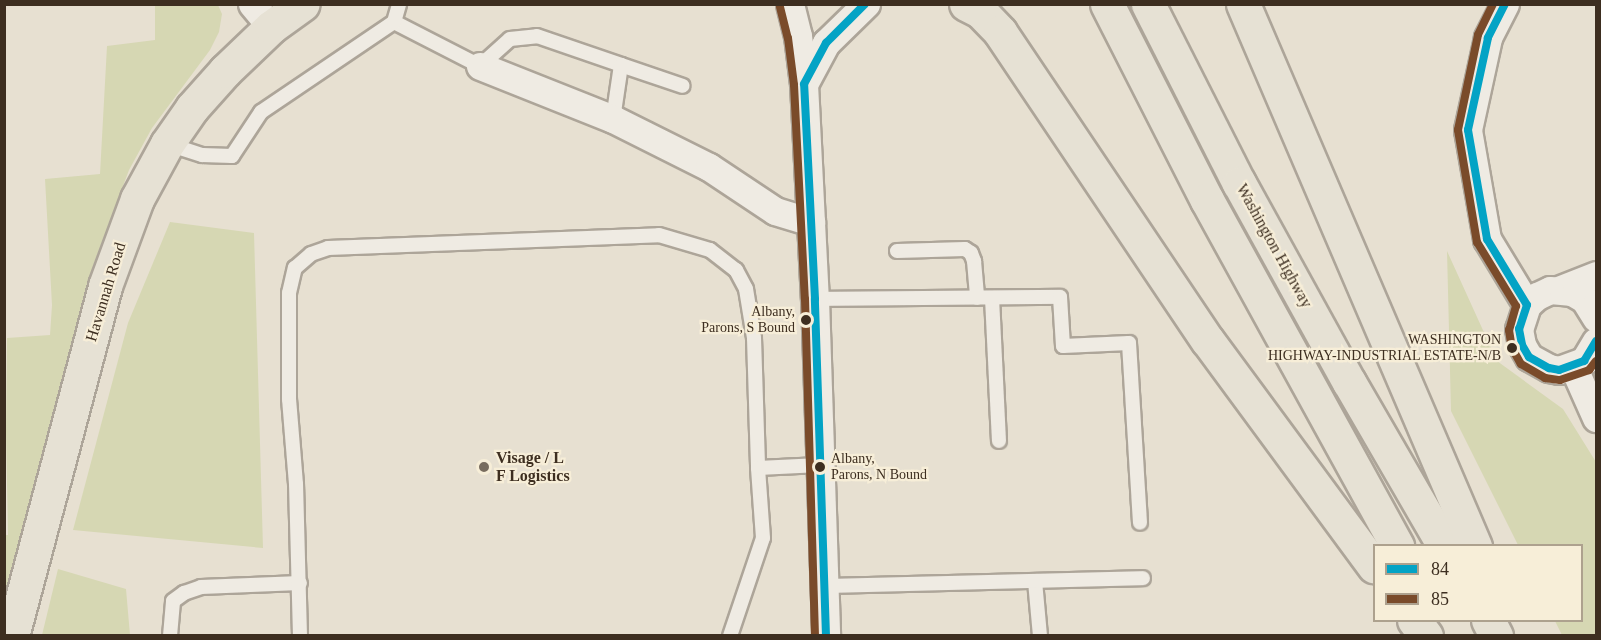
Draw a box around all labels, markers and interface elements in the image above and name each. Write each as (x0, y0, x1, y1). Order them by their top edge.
street label: Washington Highway (1232, 181, 1316, 311)
street label: Havannah Road (82, 240, 130, 344)
place label: Albany, Parons, S Bound (701, 304, 795, 336)
marker: Albany, Parons, S Bound (800, 314, 812, 326)
place label: WASHINGTON HIGHWAY-INDUSTRIAL ESTATE-N/B (1267, 332, 1501, 364)
marker: WASHINGTON HIGHWAY-INDUSTRIAL ESTATE-N/B (1506, 342, 1518, 354)
place label: Visage / L F Logistics (496, 448, 570, 486)
place label: Albany, Parons, N Bound (831, 451, 927, 484)
marker: Visage / L F Logistics (477, 460, 491, 474)
marker: Albany, Parons, N Bound (814, 461, 826, 473)
legend (1373, 544, 1583, 622)
text: 84 (1431, 559, 1449, 579)
text: 85 (1431, 589, 1449, 609)

